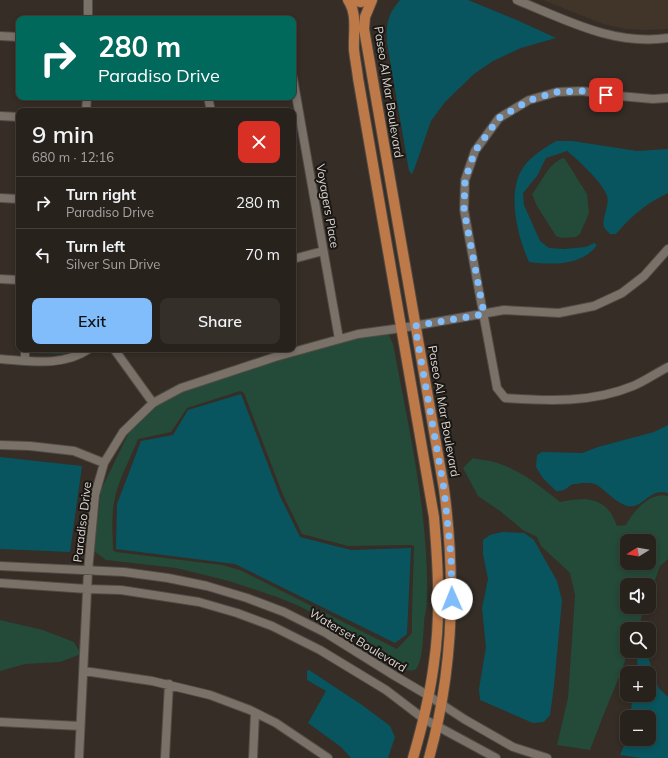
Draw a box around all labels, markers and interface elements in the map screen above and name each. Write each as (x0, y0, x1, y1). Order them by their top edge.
street label: Paseo Al Mar Boulevard (371, 25, 407, 159)
text: 280 m (98, 29, 181, 64)
icon: right (32, 32, 84, 84)
text: Paradiso Drive (98, 64, 220, 87)
pin (589, 78, 623, 112)
icon: arrive (595, 84, 617, 106)
text: 9 min (32, 119, 94, 149)
button: close (238, 121, 280, 163)
text: 680 m · 12:16 (32, 149, 114, 165)
street label: Voyagers Place (313, 163, 343, 249)
text: Turn right (66, 185, 136, 204)
icon: right (32, 192, 54, 214)
text: 280 m (236, 193, 280, 212)
text: Paradiso Drive (66, 204, 154, 220)
text: Turn left (66, 237, 125, 256)
icon: left (32, 244, 54, 266)
text: 70 m (245, 245, 280, 264)
text: Silver Sun Drive (66, 256, 160, 272)
button: Exit (32, 298, 152, 344)
button: Share (160, 298, 280, 344)
street label: Paseo Al Mar Boulevard (425, 344, 463, 478)
street label: Paradiso Drive (70, 481, 94, 563)
north arrow (620, 534, 656, 570)
map controls (620, 534, 656, 746)
position arrow (431, 578, 473, 620)
button: sound (620, 578, 656, 614)
street label: Waterset Boulevard (307, 605, 409, 675)
button: search (620, 622, 656, 658)
button: + (620, 666, 656, 702)
button: − (620, 710, 656, 746)

